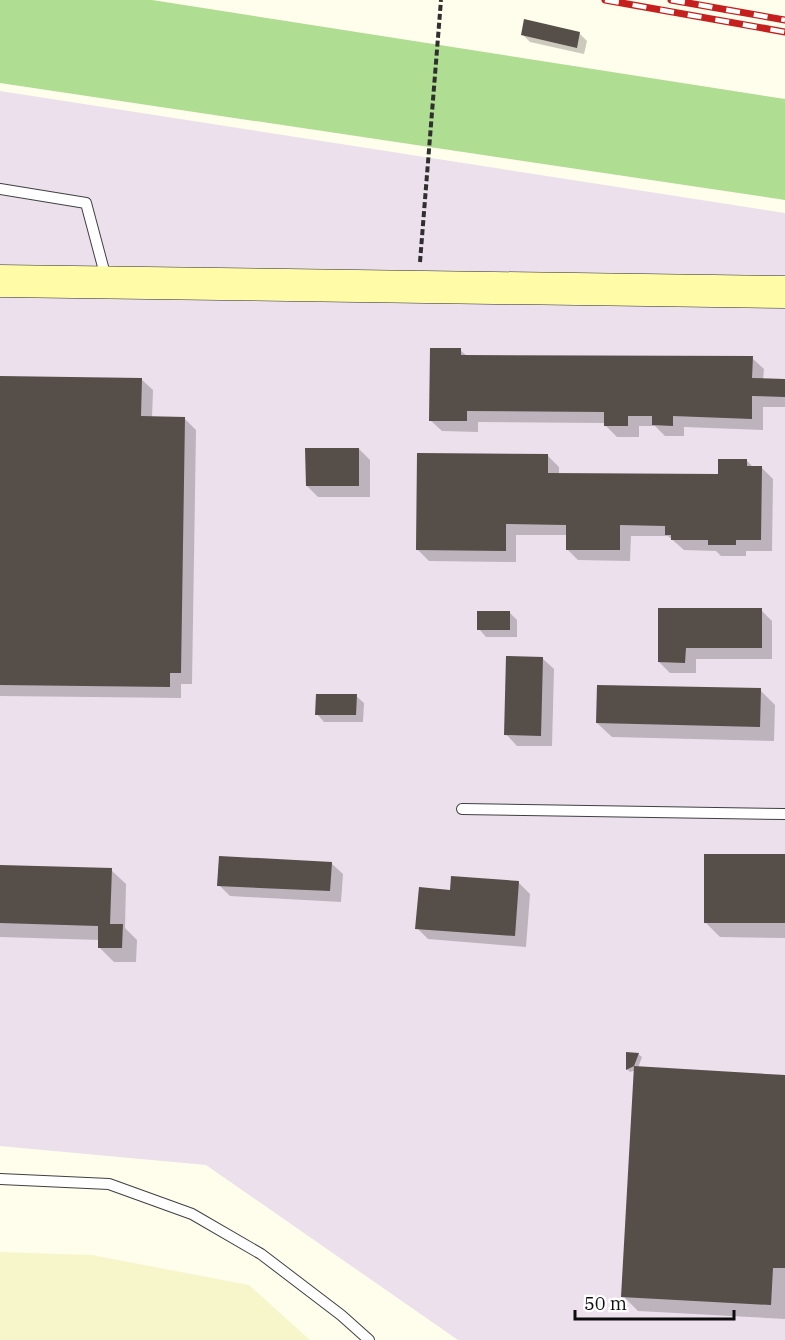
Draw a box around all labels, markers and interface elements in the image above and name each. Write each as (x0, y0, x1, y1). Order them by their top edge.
scale bar (575, 1283, 734, 1321)
text: 50 m (584, 1292, 627, 1315)

